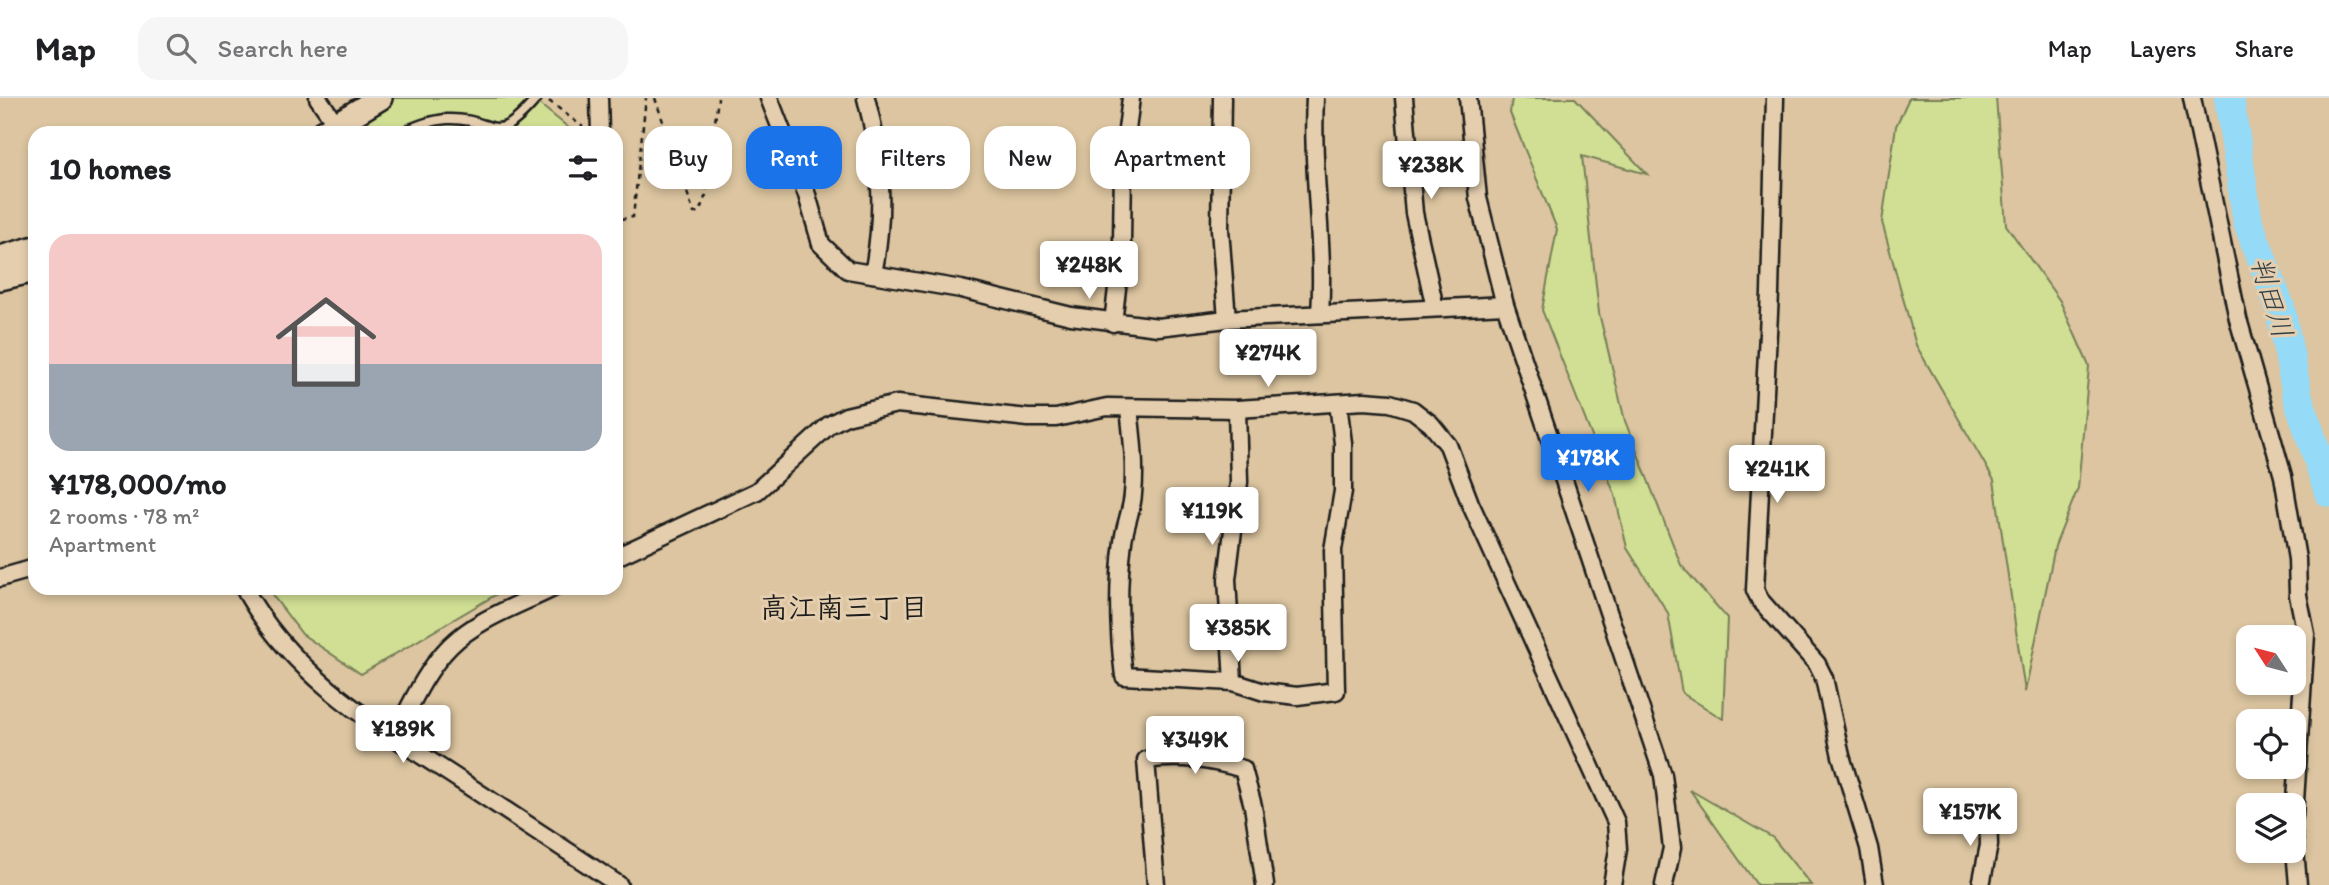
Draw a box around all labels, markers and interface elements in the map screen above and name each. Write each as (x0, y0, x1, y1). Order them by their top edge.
search box (138, 17, 628, 80)
text: Map (35, 29, 96, 68)
icon: search (162, 29, 200, 67)
text: Search here (218, 32, 348, 64)
text: Map (2048, 34, 2092, 63)
text: Layers (2130, 34, 2197, 63)
text: Share (2235, 34, 2294, 63)
chip: Buy (644, 126, 732, 189)
chip: Rent (746, 126, 842, 189)
chip: Filters (856, 126, 970, 189)
chip: New (984, 126, 1076, 189)
chip: Apartment (1090, 126, 1250, 189)
pin: ¥238K (1382, 141, 1480, 201)
icon: filters (564, 149, 602, 187)
text: 10 homes (49, 150, 172, 187)
text: ¥238K (1399, 150, 1463, 178)
pin: ¥248K (1040, 242, 1138, 301)
text: ¥248K (1056, 250, 1122, 278)
water label: 判田川 (2243, 252, 2301, 342)
icon: home (263, 279, 389, 405)
pin: ¥274K (1219, 330, 1317, 389)
text: ¥274K (1236, 338, 1300, 366)
pin: ¥178K (1539, 434, 1637, 494)
text: ¥178K (1557, 443, 1619, 471)
pin: ¥241K (1728, 446, 1826, 505)
text: ¥241K (1745, 454, 1809, 482)
text: ¥178,000/mo (49, 465, 227, 502)
pin: ¥119K (1163, 488, 1261, 547)
text: ¥119K (1182, 496, 1242, 524)
text: 2 rooms · 78 m² (49, 502, 199, 530)
text: Apartment (49, 530, 156, 558)
district label: 高江南三丁目 (760, 590, 928, 624)
pin: ¥385K (1189, 604, 1287, 664)
text: ¥385K (1206, 613, 1270, 641)
north arrow (2236, 625, 2306, 695)
map controls (2236, 625, 2306, 863)
pin: ¥189K (354, 706, 452, 765)
button: locate (2236, 709, 2306, 779)
text: ¥189K (372, 714, 434, 742)
pin: ¥349K (1146, 716, 1244, 776)
text: ¥349K (1162, 725, 1228, 753)
pin: ¥157K (1921, 788, 2019, 848)
button: layers (2236, 793, 2306, 863)
text: ¥157K (1939, 797, 2001, 825)

